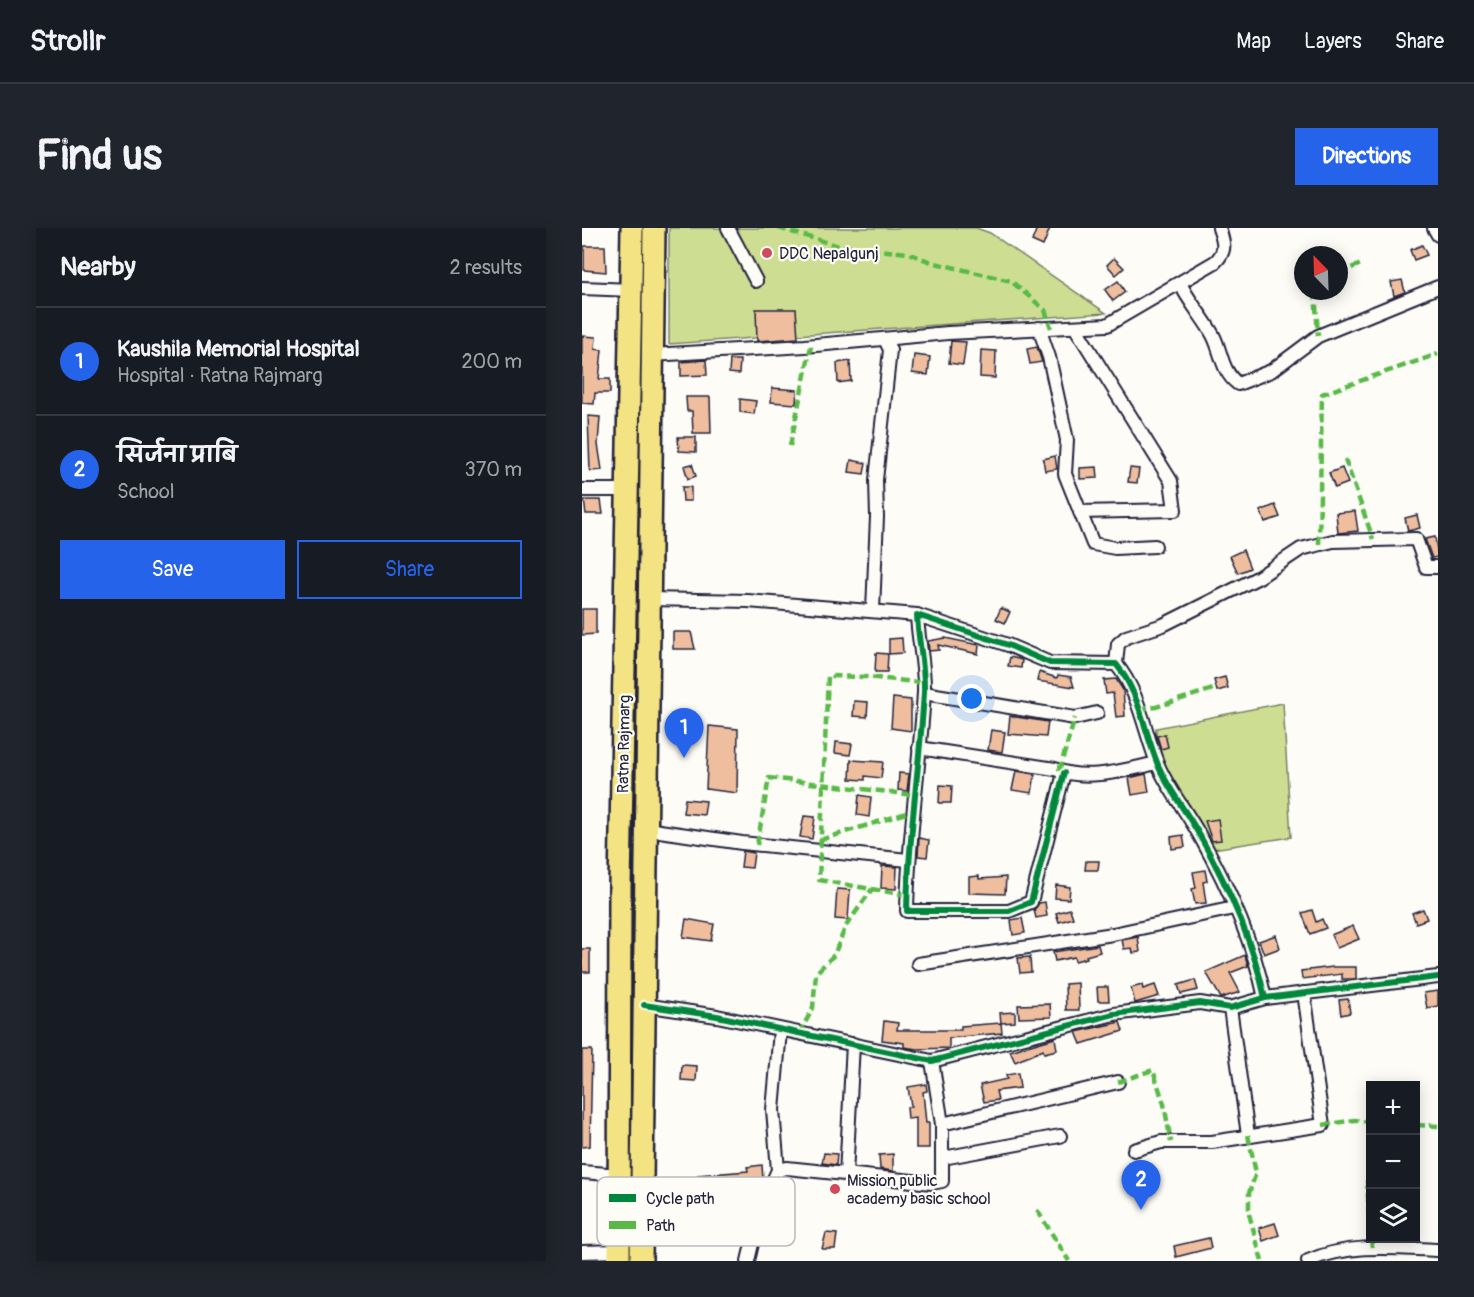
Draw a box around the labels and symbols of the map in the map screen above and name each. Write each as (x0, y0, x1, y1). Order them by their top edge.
place label: DDC Nepalgunj (779, 244, 879, 264)
marker: DDC Nepalgunj (760, 246, 774, 260)
north arrow (1294, 246, 1348, 300)
your location (957, 684, 986, 713)
street label: Ratna Rajmarg (613, 695, 635, 793)
pin: 1 (664, 708, 704, 758)
pin: 2 (1122, 1160, 1160, 1210)
place label: Mission public academy basic school (847, 1171, 991, 1209)
legend (597, 1177, 795, 1246)
marker: Mission public academy basic school (828, 1182, 842, 1196)
text: Cycle path (646, 1189, 714, 1209)
text: Path (646, 1216, 675, 1236)

